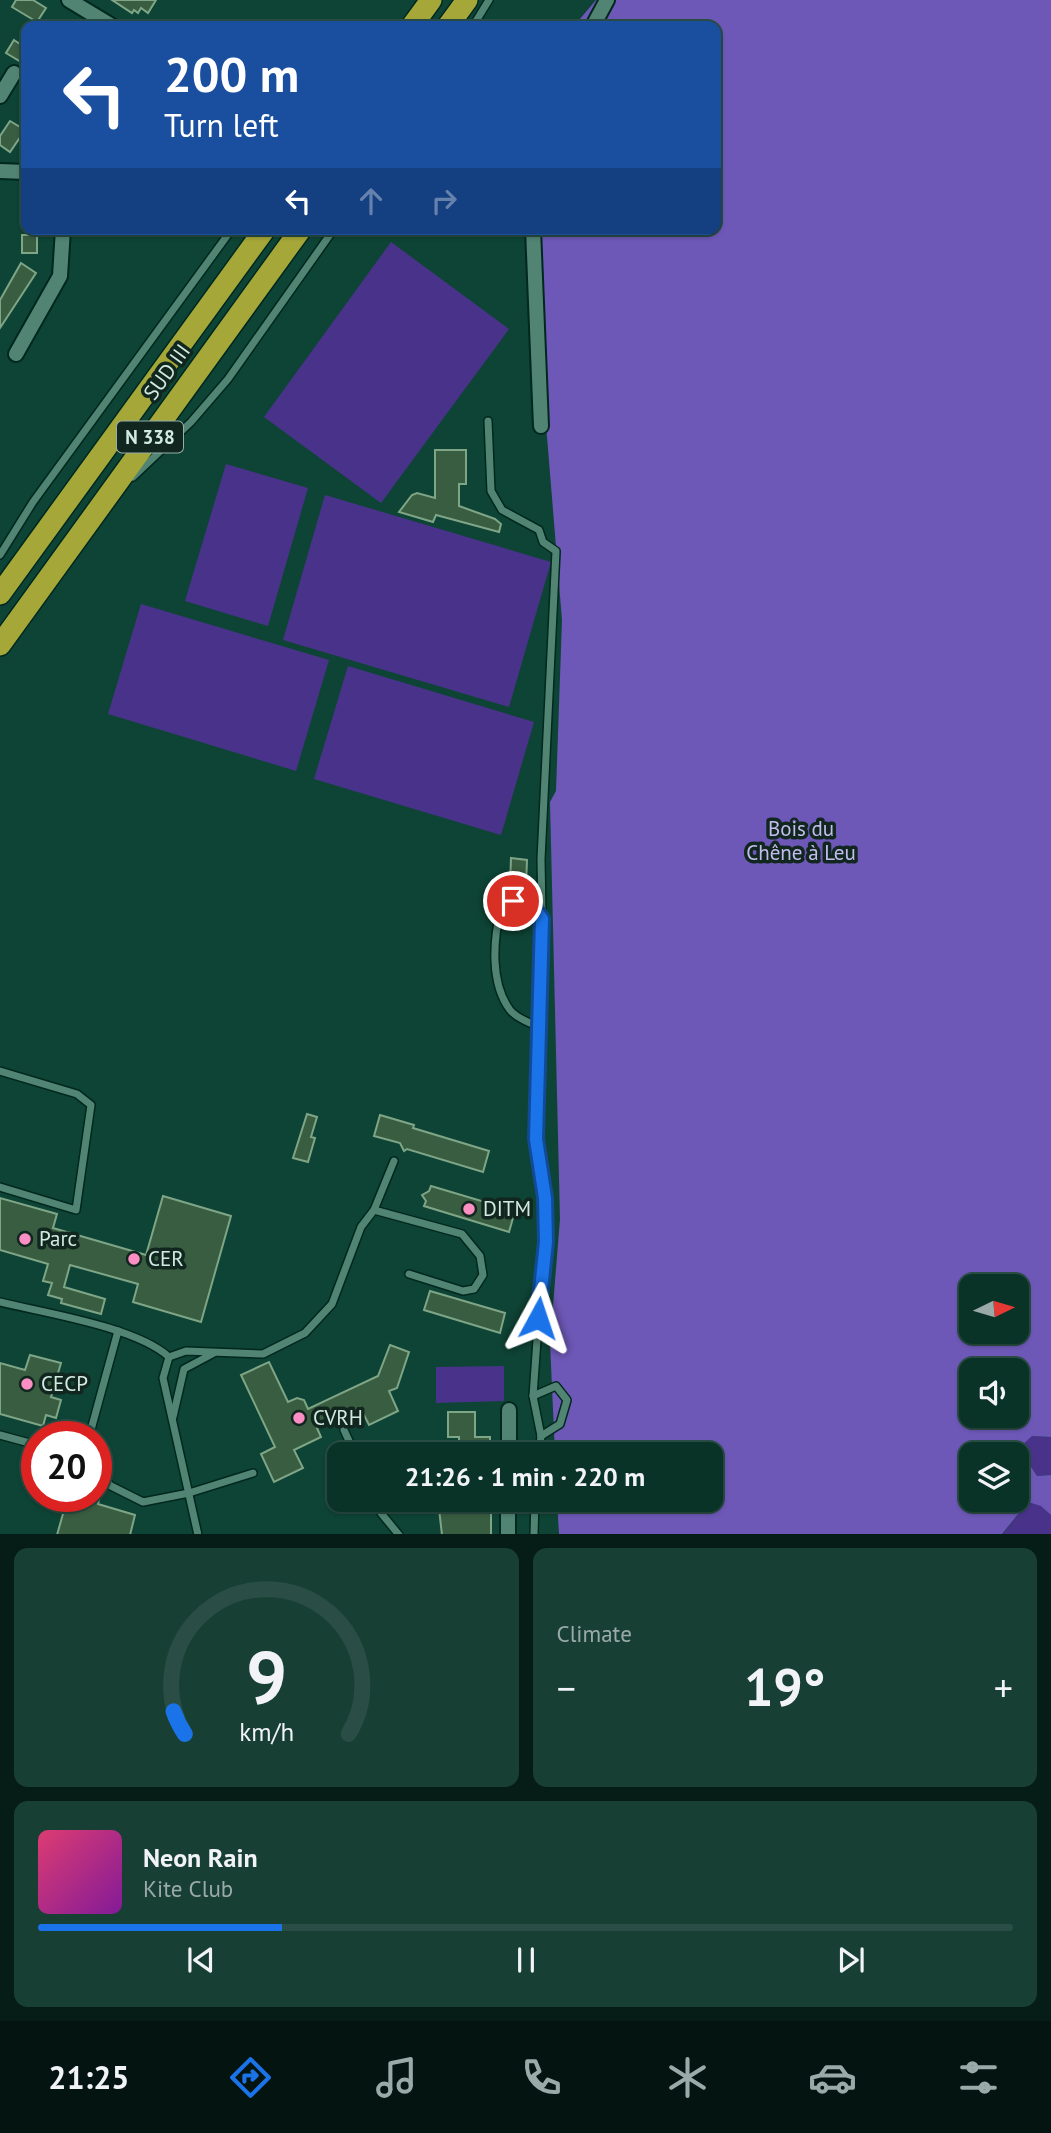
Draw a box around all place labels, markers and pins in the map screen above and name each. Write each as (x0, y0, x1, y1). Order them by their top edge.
pin (483, 871, 543, 931)
place label: DITM (483, 1195, 531, 1222)
marker: DITM (461, 1201, 477, 1217)
place label: Parc (39, 1225, 77, 1252)
marker: Parc (17, 1231, 33, 1247)
place label: CER (148, 1245, 184, 1272)
marker: CER (126, 1251, 142, 1267)
place label: CECP (41, 1370, 88, 1397)
marker: CECP (19, 1376, 35, 1392)
place label: CVRH (313, 1404, 363, 1431)
marker: CVRH (291, 1410, 307, 1426)

